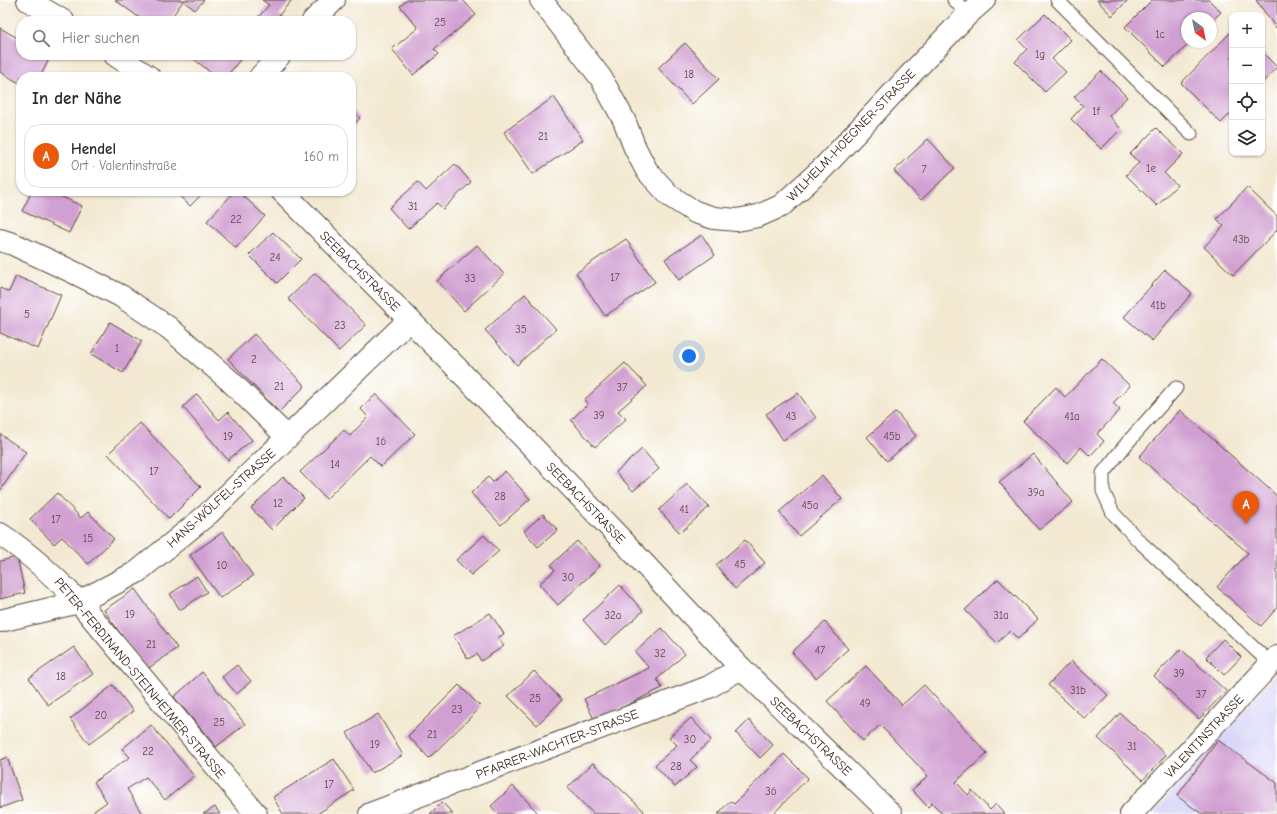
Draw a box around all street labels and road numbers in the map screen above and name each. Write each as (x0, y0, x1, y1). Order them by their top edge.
street label: WILHELM-HOEGNER-STRASSE (784, 66, 918, 204)
street label: SEEBACHSTRASSE (317, 228, 403, 314)
street label: HANS-WÖLFEL-STRASSE (163, 445, 278, 551)
street label: SEEBACHSTRASSE (543, 459, 629, 547)
street label: PETER-FERDINAND-STEINHEIMER-STRASSE (51, 574, 229, 782)
street label: VALENTINSTRASSE (1162, 691, 1247, 781)
street label: SEEBACHSTRASSE (767, 693, 855, 779)
street label: PFARRER-WACHTER-STRASSE (474, 706, 640, 782)

